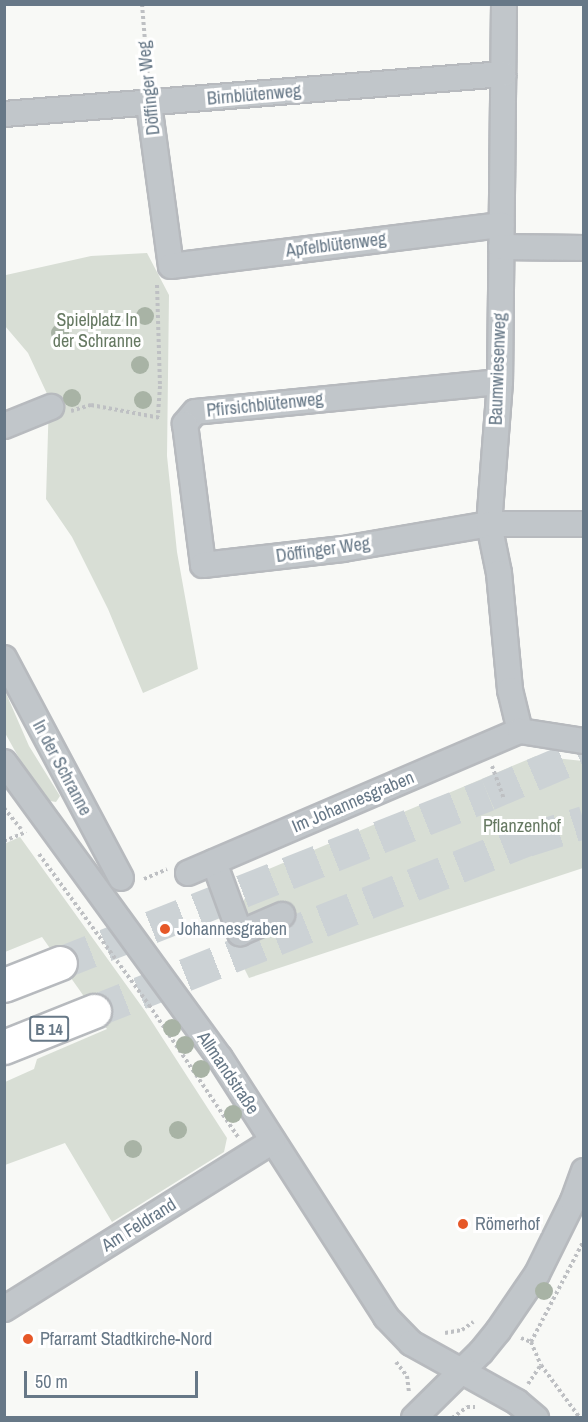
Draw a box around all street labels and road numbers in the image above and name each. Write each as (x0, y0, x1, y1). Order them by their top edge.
street label: Döffinger Weg (133, 40, 165, 136)
street label: Birnblütenweg (206, 80, 302, 110)
street label: Apfelblütenweg (285, 228, 387, 262)
street label: Baumwiesenweg (485, 312, 511, 426)
street label: Pfirsichblütenweg (206, 388, 324, 422)
street label: Döffinger Weg (275, 533, 371, 567)
street label: In der Schranne (28, 717, 96, 819)
street label: Im Johannesgraben (289, 767, 417, 837)
road number: B 14 (28, 1016, 70, 1042)
street label: Allmandstraße (192, 1028, 264, 1118)
street label: Am Feldrand (98, 1194, 180, 1256)

